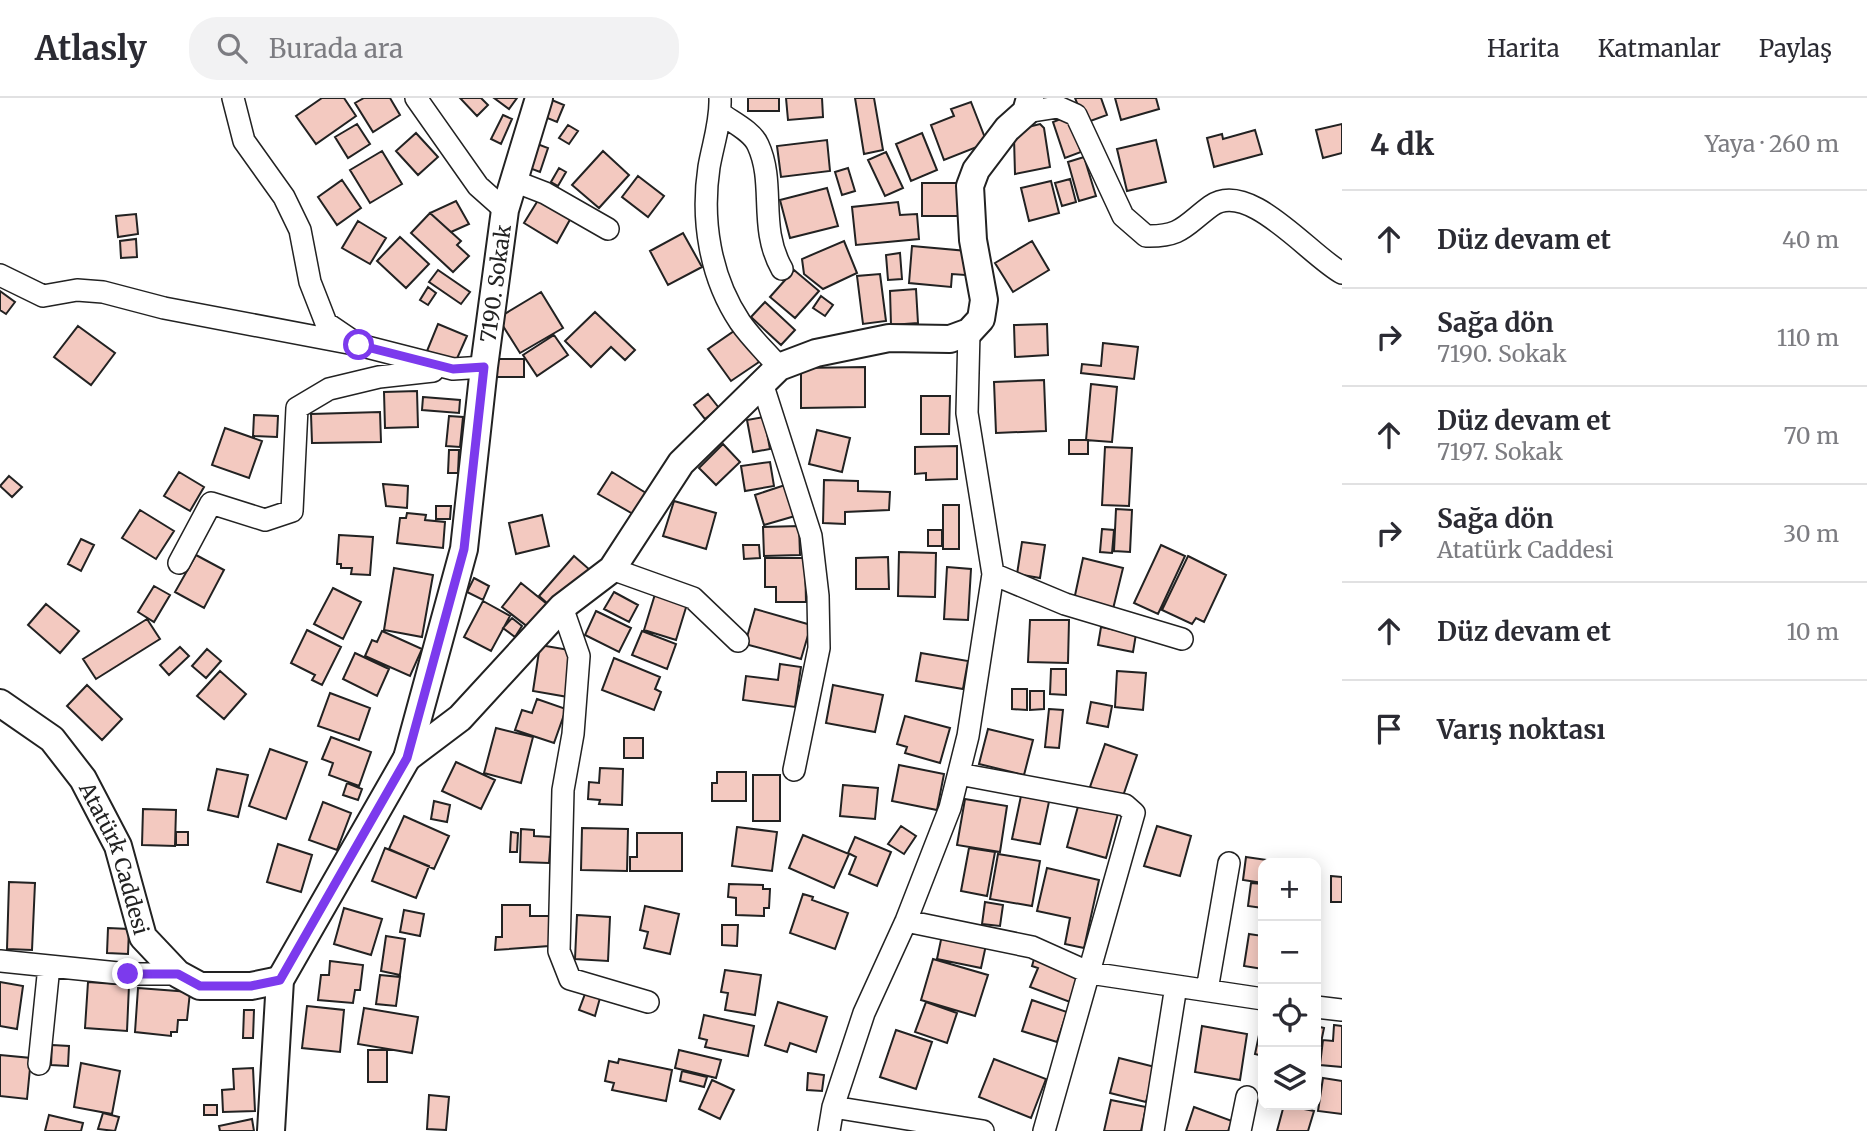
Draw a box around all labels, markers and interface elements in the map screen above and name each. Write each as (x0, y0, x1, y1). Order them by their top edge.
search box (189, 17, 679, 80)
text: Atlasly (35, 28, 147, 69)
icon: search (213, 29, 251, 67)
text: Burada ara (269, 32, 403, 65)
text: Harita (1487, 33, 1560, 64)
text: Katmanlar (1598, 33, 1721, 64)
text: Paylaş (1759, 33, 1832, 64)
text: 4 dk (1370, 125, 1434, 163)
text: Yaya · 260 m (1705, 129, 1839, 158)
icon: ahead (1370, 220, 1408, 258)
street label: 7190. Sokak (474, 222, 516, 344)
text: Düz devam et (1437, 223, 1611, 256)
text: 40 m (1782, 225, 1839, 254)
text: Sağa dön (1437, 306, 1554, 339)
icon: right (1370, 318, 1408, 356)
text: 110 m (1777, 323, 1839, 352)
route start (343, 329, 374, 360)
text: 7190. Sokak (1437, 339, 1566, 368)
text: Düz devam et (1437, 404, 1611, 437)
icon: ahead (1370, 416, 1408, 454)
text: 70 m (1783, 421, 1839, 450)
text: 7197. Sokak (1437, 437, 1563, 466)
text: Sağa dön (1437, 502, 1554, 535)
icon: right (1370, 514, 1408, 552)
text: 30 m (1783, 519, 1839, 548)
text: Atatürk Caddesi (1437, 535, 1614, 564)
icon: ahead (1370, 612, 1408, 650)
text: Düz devam et (1437, 615, 1611, 648)
text: 10 m (1786, 617, 1839, 646)
icon: arrive (1370, 710, 1408, 748)
text: Varış noktası (1437, 713, 1605, 746)
street label: Atatürk Caddesi (73, 777, 155, 938)
map controls (1258, 858, 1321, 1110)
button: + (1258, 858, 1321, 921)
button: − (1258, 921, 1321, 984)
route end (112, 958, 143, 989)
button: locate (1258, 984, 1321, 1047)
button: layers (1258, 1047, 1321, 1110)

